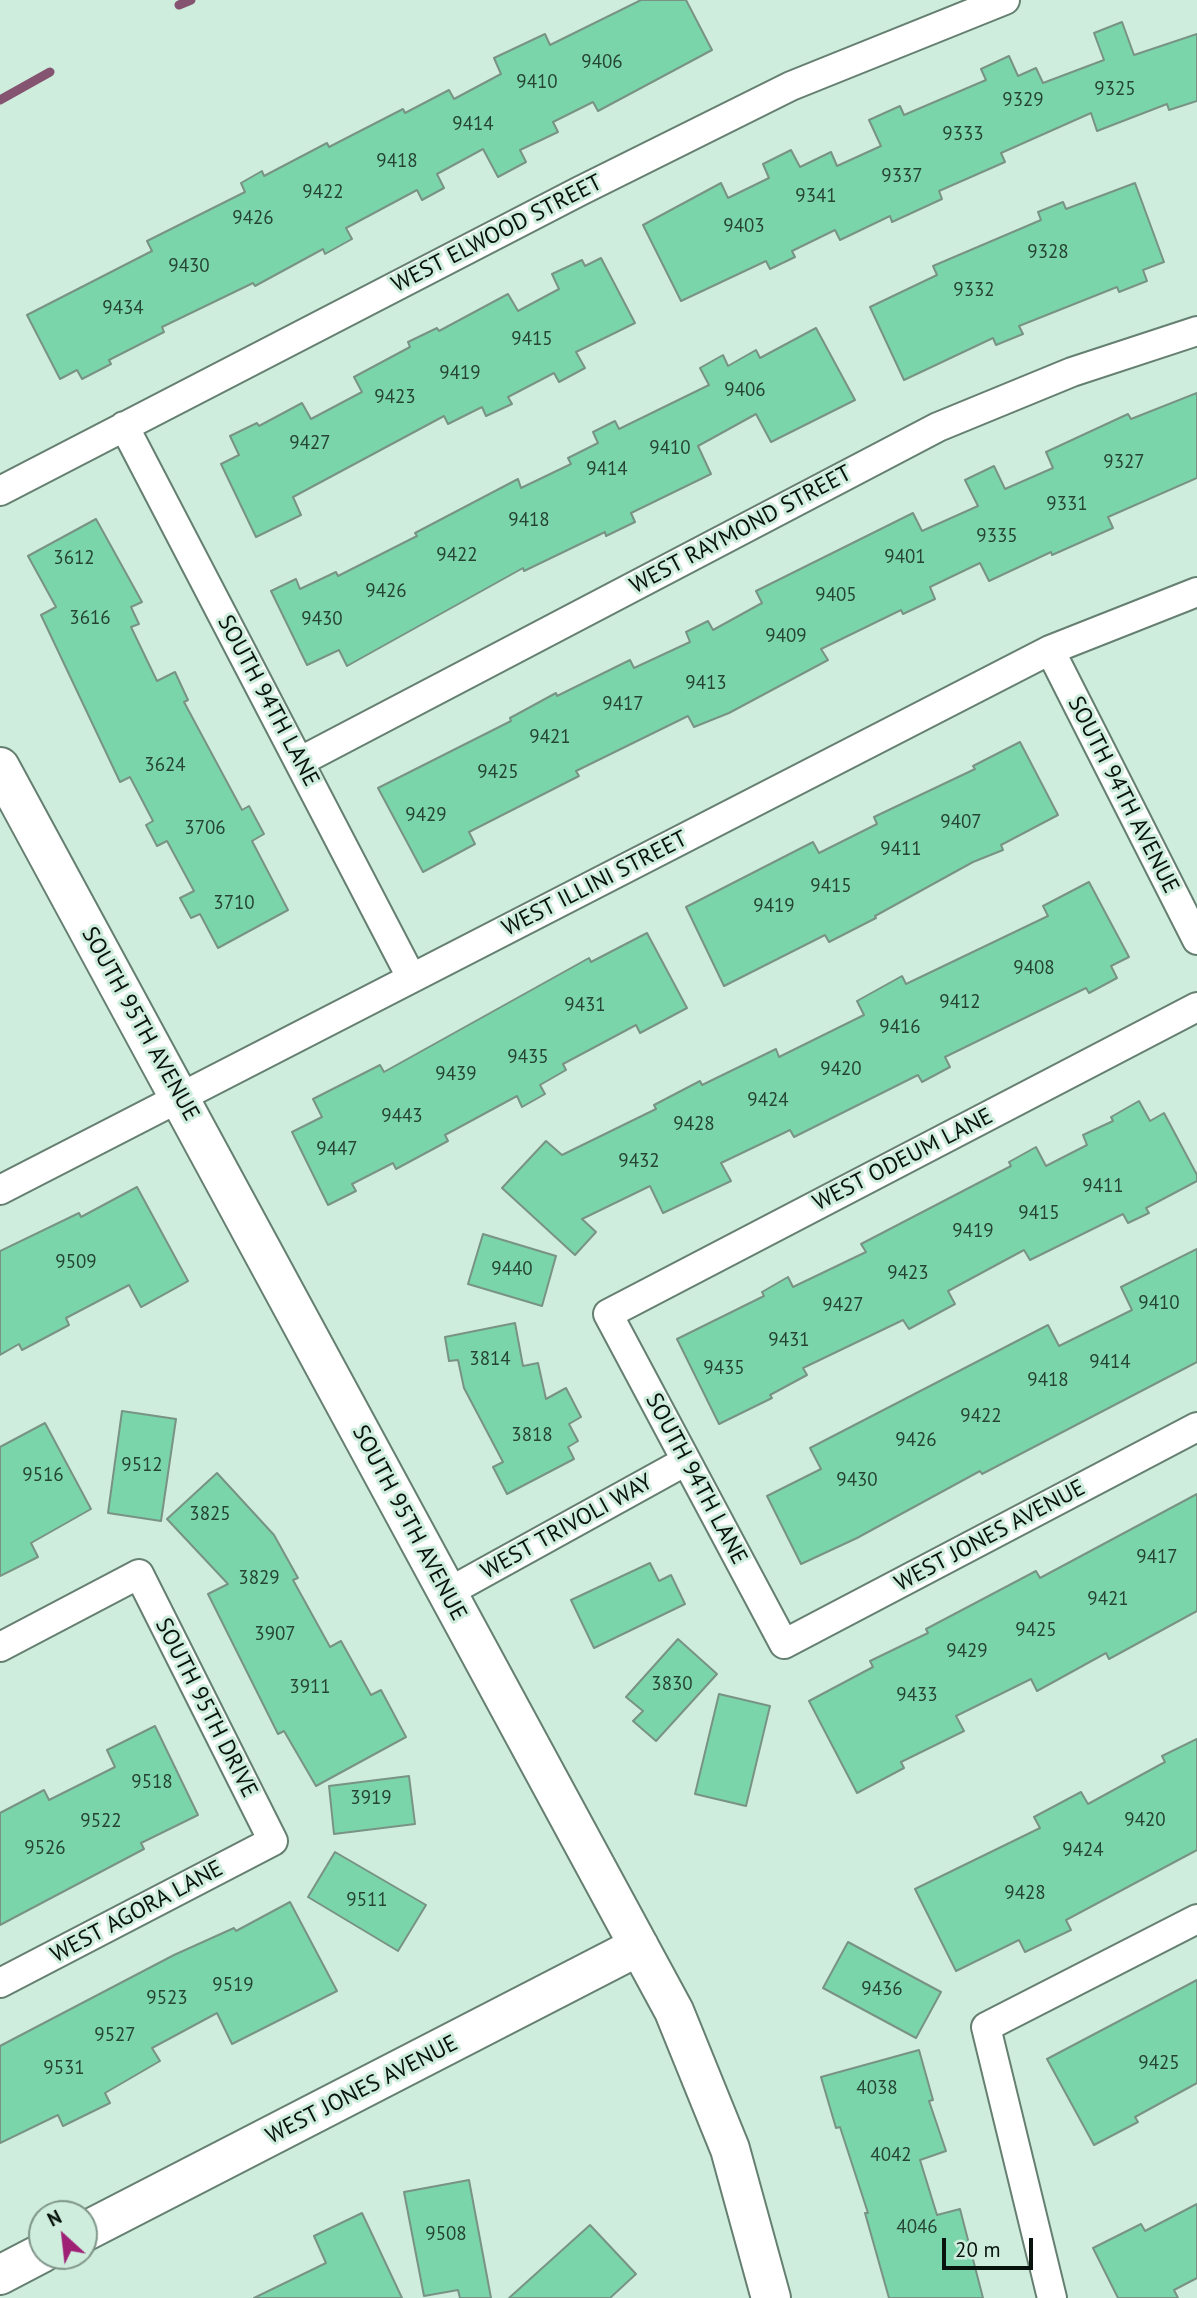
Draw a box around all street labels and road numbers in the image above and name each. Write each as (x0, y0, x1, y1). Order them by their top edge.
street label: WEST ELWOOD STREET (387, 169, 607, 299)
street label: WEST RAYMOND STREET (625, 460, 857, 600)
street label: SOUTH 94TH LANE (211, 611, 325, 791)
street label: SOUTH 94TH AVENUE (1061, 692, 1185, 898)
street label: WEST ILLINI STREET (498, 825, 692, 943)
street label: SOUTH 95TH AVENUE (75, 922, 205, 1126)
street label: WEST ODEUM LANE (808, 1103, 998, 1217)
street label: SOUTH 94TH LANE (639, 1389, 753, 1569)
street label: SOUTH 95TH AVENUE (346, 1421, 472, 1625)
street label: WEST TRIVOLI WAY (476, 1468, 658, 1586)
street label: WEST JONES AVENUE (890, 1474, 1090, 1598)
street label: SOUTH 95TH DRIVE (149, 1614, 263, 1802)
street label: WEST AGORA LANE (46, 1855, 228, 1969)
street label: WEST JONES AVENUE (261, 2030, 463, 2150)

